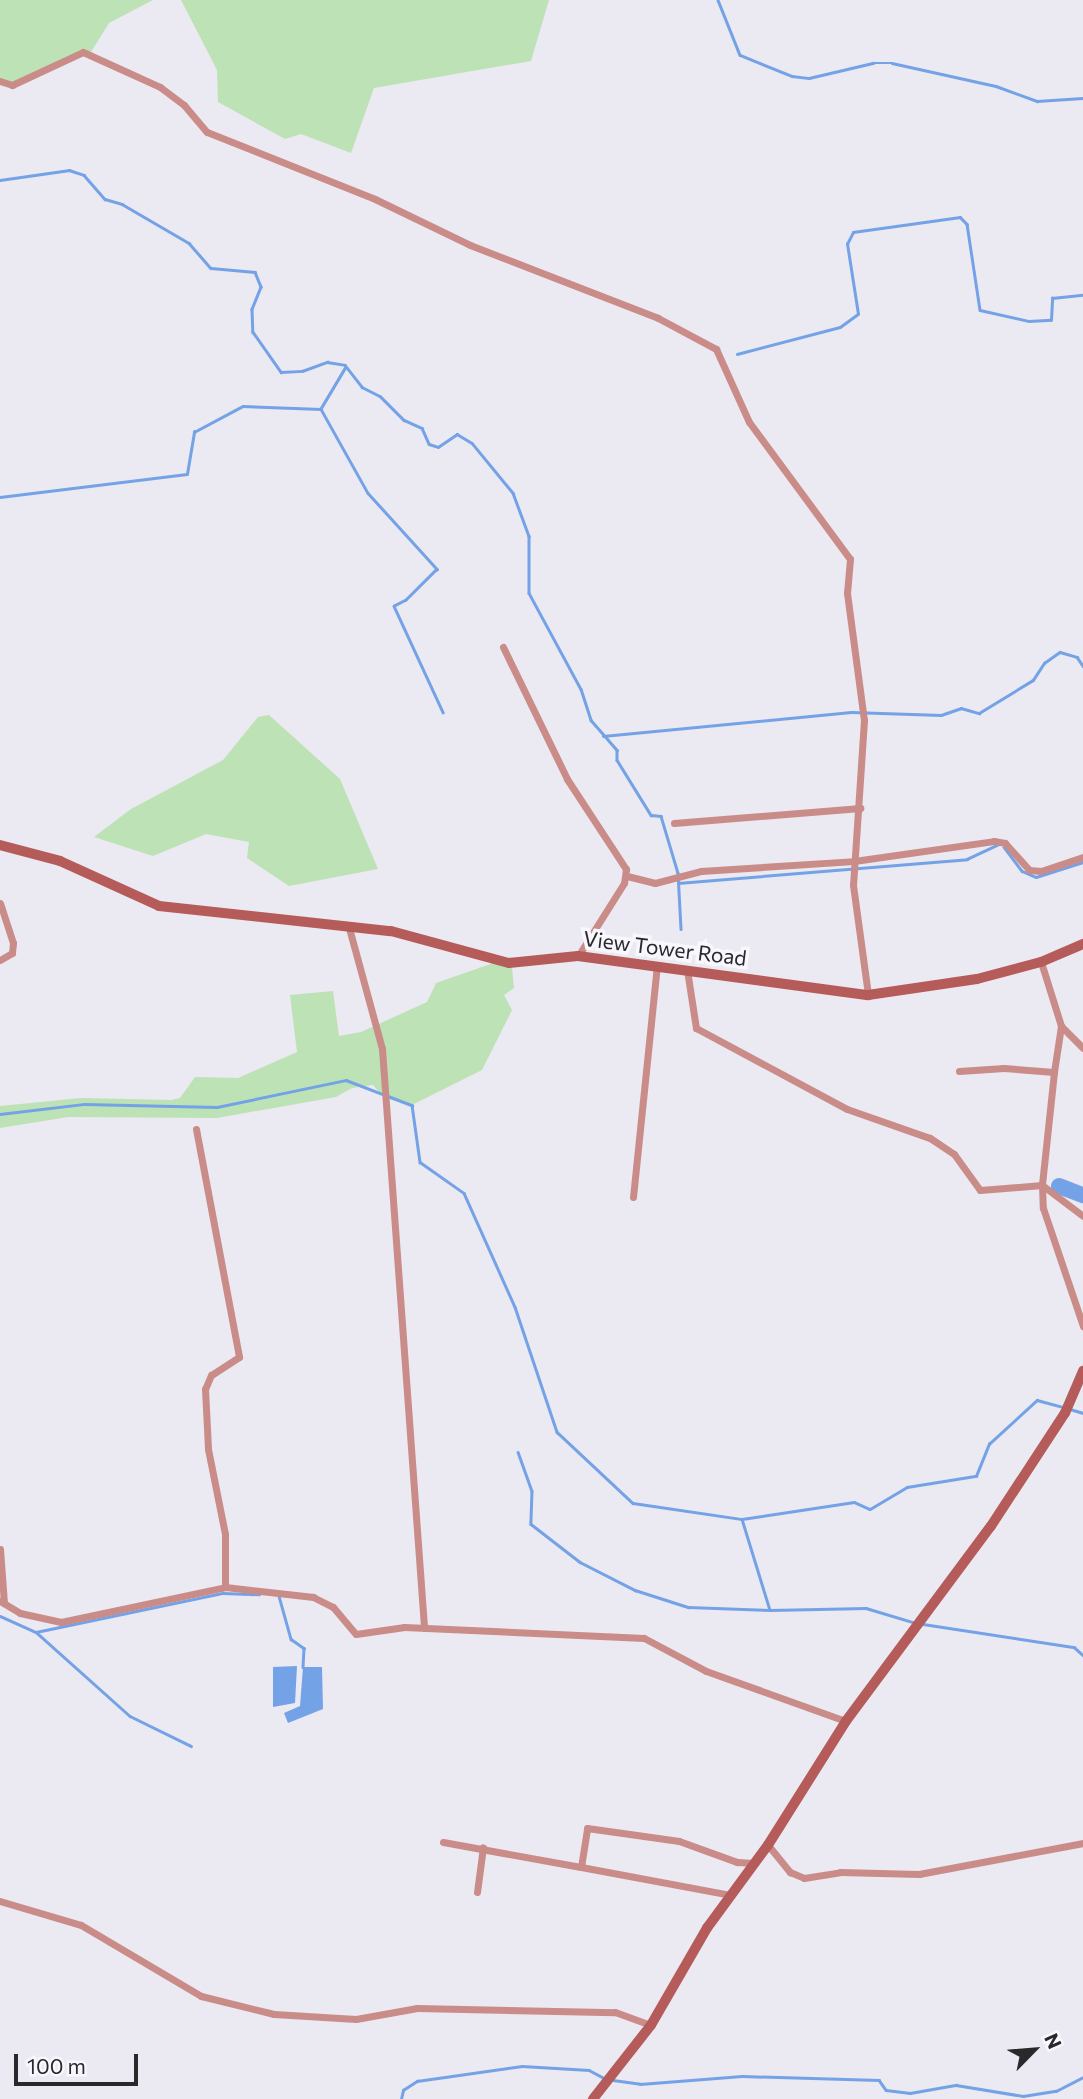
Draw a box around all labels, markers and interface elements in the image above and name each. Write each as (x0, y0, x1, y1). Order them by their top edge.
street label: View Tower Road (582, 925, 748, 971)
north arrow (999, 2015, 1069, 2085)
text: N (1040, 2030, 1067, 2052)
scale bar (18, 2039, 142, 2084)
text: 100 m (27, 2053, 86, 2078)

